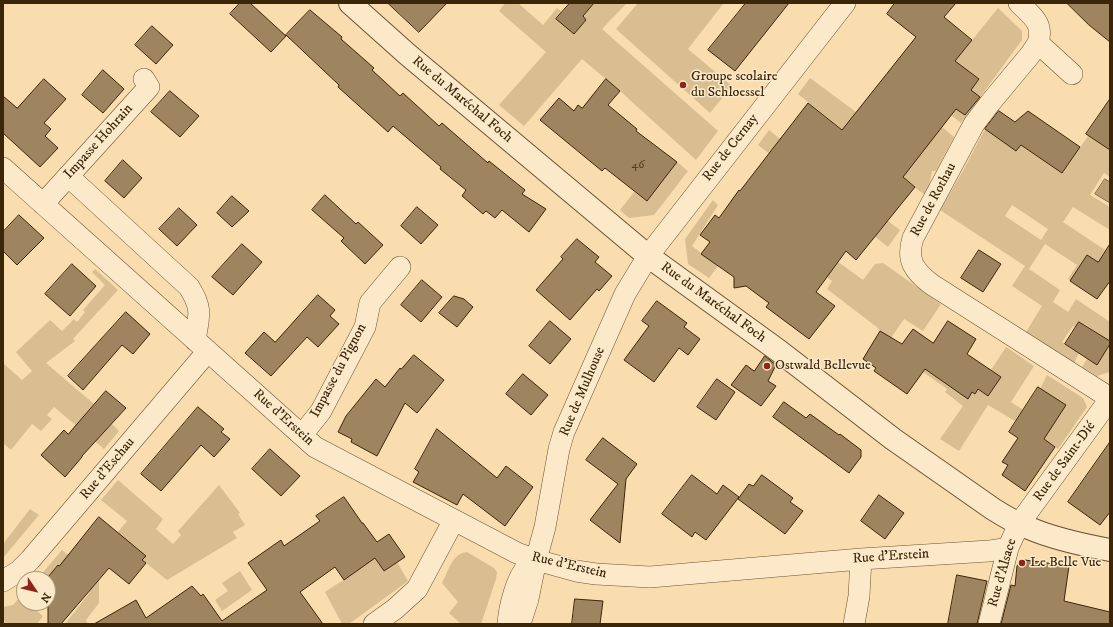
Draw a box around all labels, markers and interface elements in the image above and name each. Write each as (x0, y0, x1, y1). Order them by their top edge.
street label: Rue du Maréchal Foch (408, 53, 516, 147)
place label: Groupe scolaire du Schloessel (691, 69, 778, 102)
marker: Groupe scolaire du Schloessel (678, 80, 688, 90)
street label: Impasse Hohrain (61, 101, 137, 183)
street label: Rue de Cernay (700, 111, 762, 185)
house number: 46 (631, 159, 645, 173)
street label: Rue de Rothau (908, 160, 960, 240)
street label: Rue du Maréchal Foch (657, 259, 769, 347)
street label: Impasse du Pignon (307, 321, 371, 421)
street label: Rue de Mulhouse (557, 345, 609, 439)
place label: Ostwald Bellevue (775, 358, 871, 374)
marker: Ostwald Bellevue (762, 361, 772, 371)
street label: Rue d'Erstein (249, 386, 317, 450)
street label: Rue de Saint-Dié (1030, 419, 1100, 505)
street label: Rue d'Eschau (77, 434, 139, 504)
street label: Rue d'Alsace (985, 537, 1021, 609)
street label: Rue d'Erstein (852, 546, 930, 568)
street label: Rue d'Erstein (530, 549, 608, 583)
place label: Le Belle Vue (1030, 555, 1101, 571)
marker: Le Belle Vue (1017, 558, 1027, 568)
north arrow (16, 571, 56, 611)
text: N (37, 590, 53, 605)

